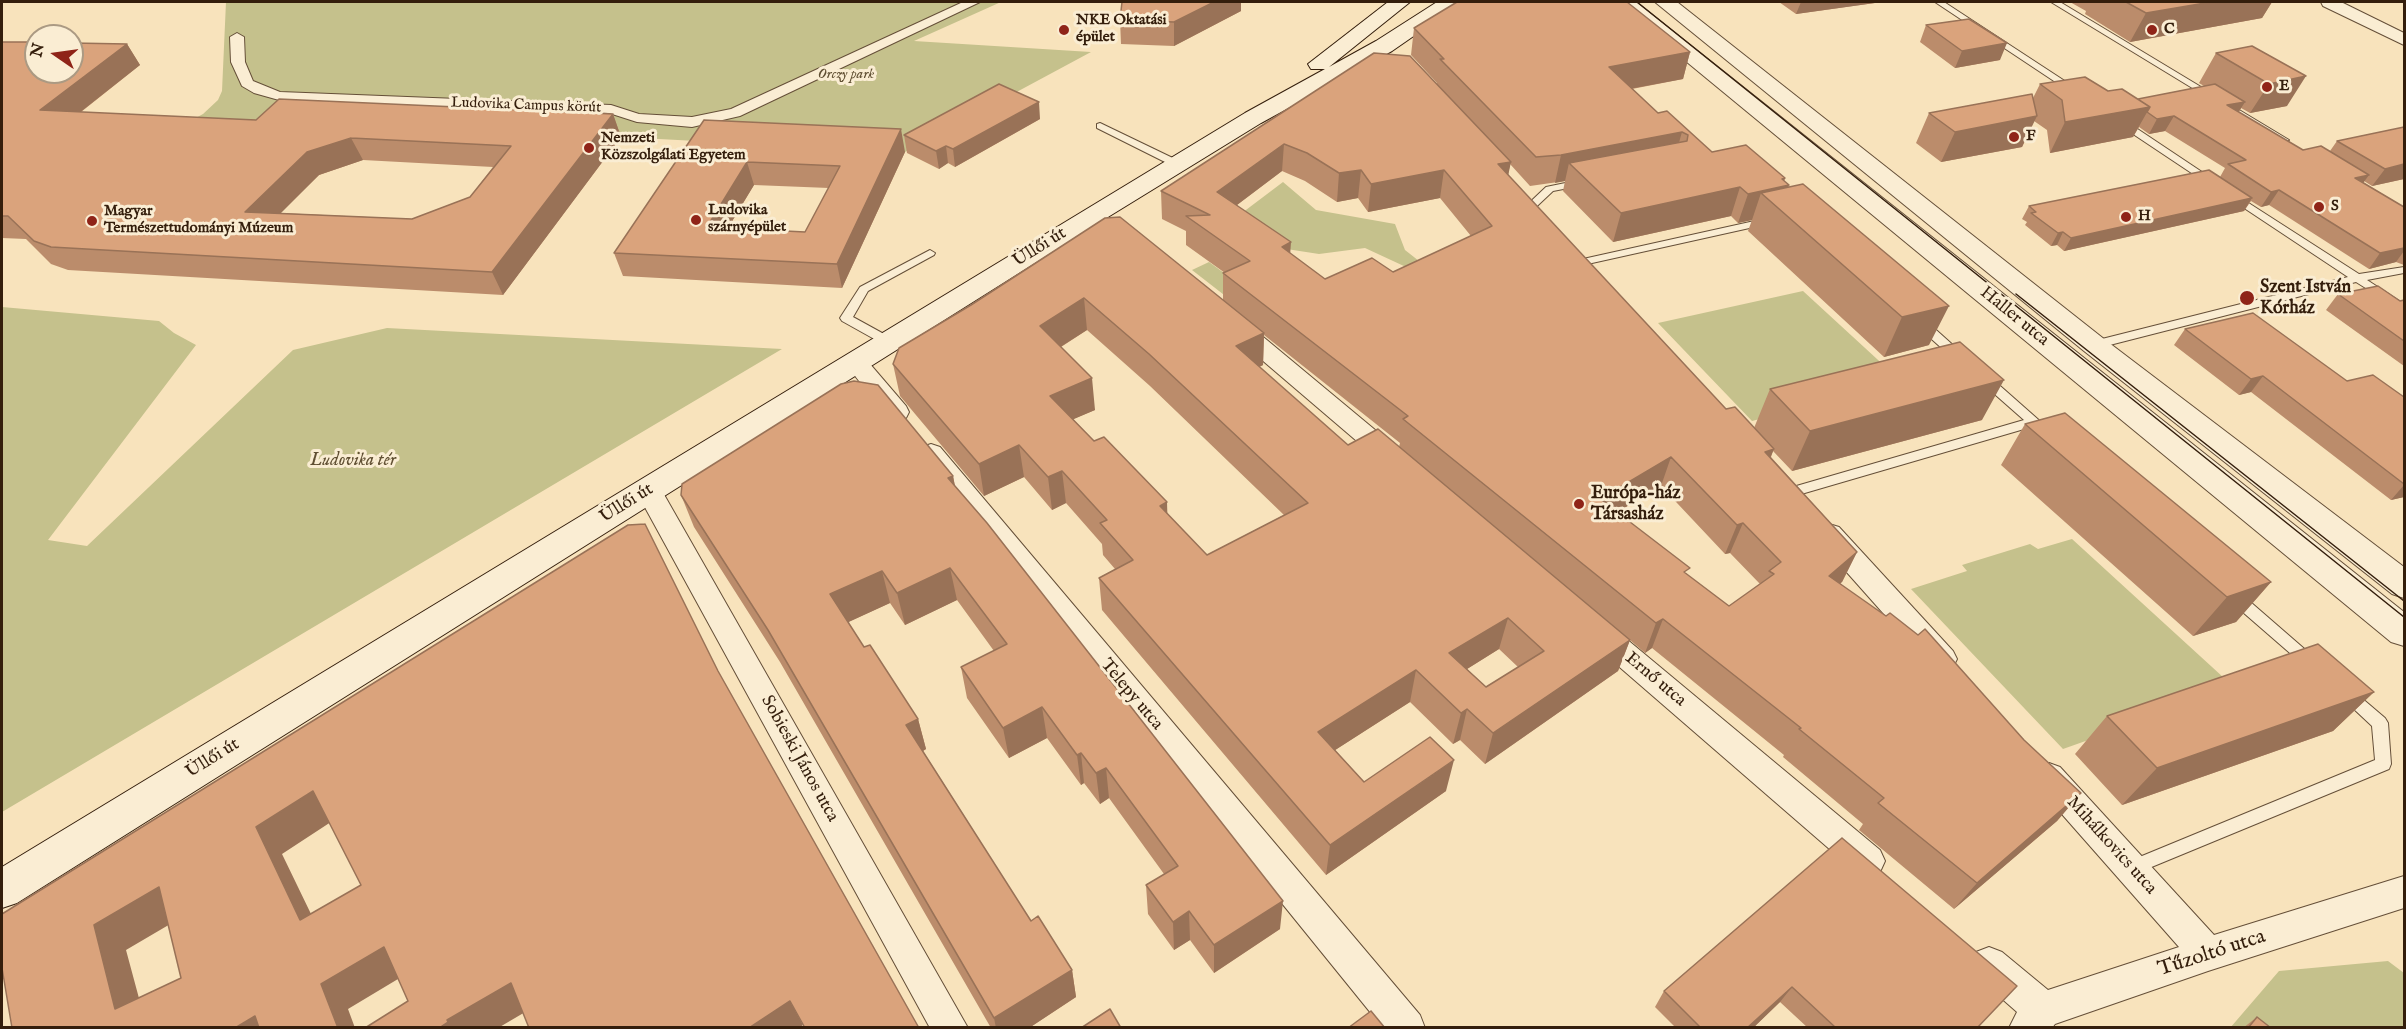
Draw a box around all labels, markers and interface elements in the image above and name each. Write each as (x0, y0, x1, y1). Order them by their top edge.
place label: NKE Oktatási épület (1076, 12, 1166, 47)
place label: C (2164, 21, 2175, 39)
marker: NKE Oktatási épület (1057, 23, 1071, 37)
marker: C (2145, 23, 2159, 37)
north arrow (24, 24, 84, 84)
text: N (27, 41, 50, 59)
park label: Orczy park (818, 66, 874, 84)
place label: E (2279, 78, 2289, 96)
marker: E (2260, 80, 2274, 94)
street label: Ludovika Campus körút (451, 94, 601, 118)
place label: F (2026, 128, 2036, 146)
place label: Nemzeti Közszolgálati Egyetem (601, 130, 746, 165)
marker: F (2007, 130, 2021, 144)
marker: Nemzeti Közszolgálati Egyetem (582, 141, 596, 155)
place label: S (2331, 198, 2339, 216)
marker: S (2312, 200, 2326, 214)
place label: Ludovika szárnyépület (708, 202, 786, 237)
place label: Magyar Természettudományi Múzeum (104, 203, 293, 238)
place label: H (2138, 208, 2151, 226)
marker: H (2119, 210, 2133, 224)
marker: Ludovika szárnyépület (689, 213, 703, 227)
marker: Magyar Természettudományi Múzeum (85, 214, 99, 228)
street label: Üllői út (1009, 223, 1071, 273)
place label: Szent István Kórház (2260, 277, 2351, 320)
street label: Haller utca (1975, 283, 2053, 351)
marker: Szent István Kórház (2238, 289, 2256, 307)
park label: Ludovika tér (310, 450, 396, 472)
street label: Üllői út (596, 479, 658, 529)
place label: Európa-ház Társasház (1591, 483, 1681, 526)
marker: Európa-ház Társasház (1572, 497, 1586, 511)
street label: Ernő utca (1620, 648, 1690, 712)
street label: Telepy utca (1095, 655, 1167, 735)
street label: Sobieski János utca (755, 692, 843, 826)
street label: Üllői út (182, 734, 244, 784)
street label: Mihálkovics utca (2061, 792, 2161, 900)
street label: Tűzoltó utca (2155, 925, 2269, 983)

